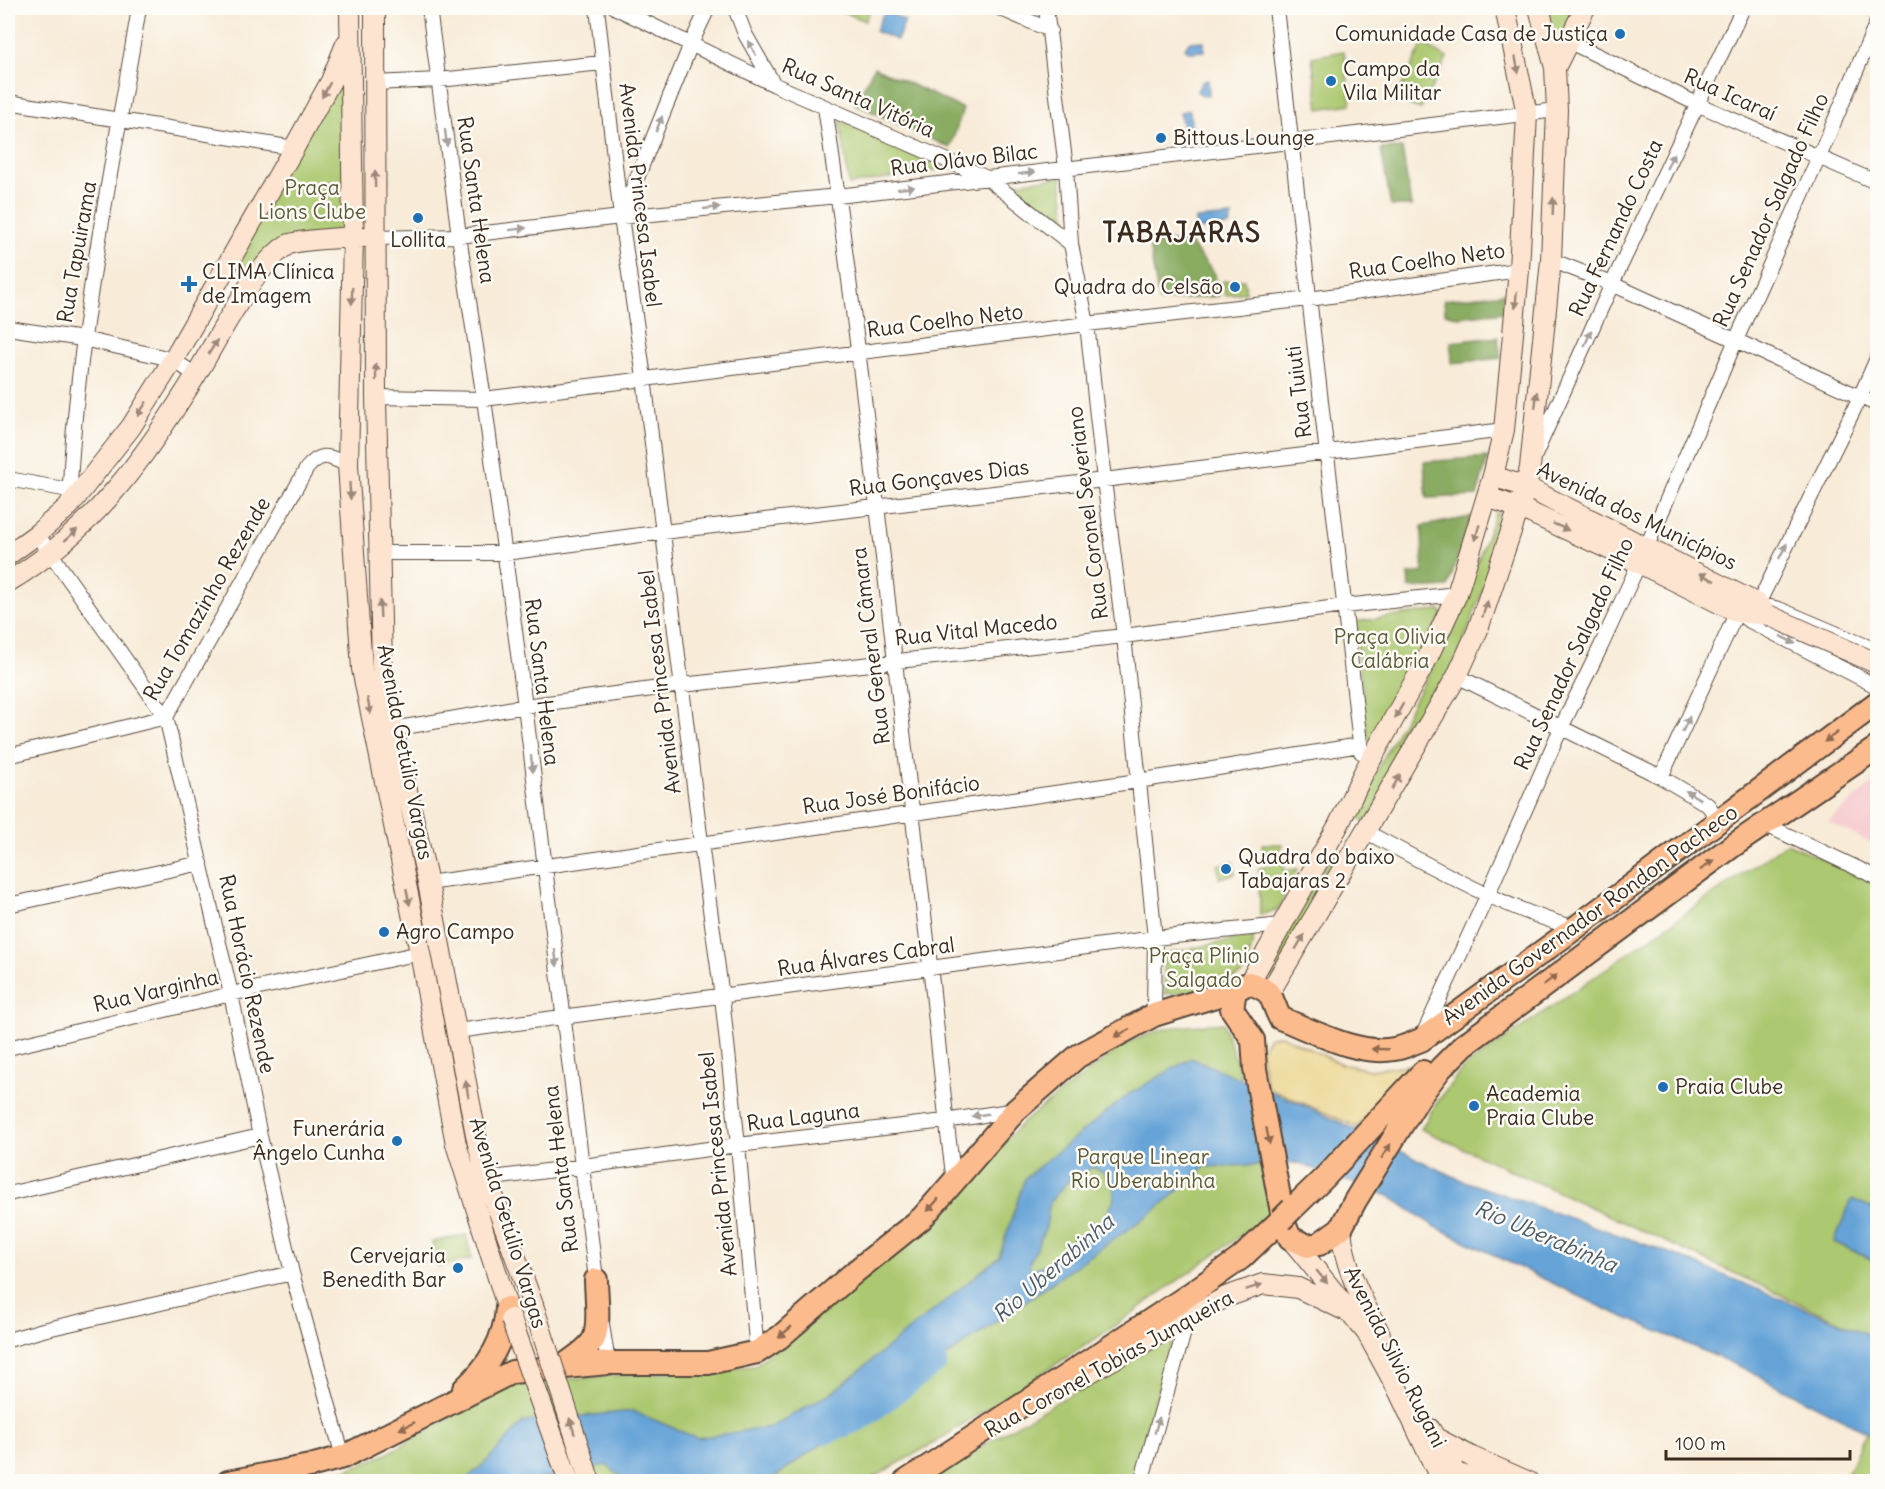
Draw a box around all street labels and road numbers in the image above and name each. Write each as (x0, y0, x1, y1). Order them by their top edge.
street label: Rua Santa Vitória (778, 52, 939, 143)
street label: Rua Icaraí (1680, 62, 1781, 127)
street label: Avenida Princesa Isabel (613, 81, 668, 309)
street label: Rua Senador Salgado Filho (1707, 88, 1834, 331)
street label: Rua Santa Helena (451, 115, 502, 285)
street label: Rua Fernando Costa (1563, 135, 1668, 321)
street label: Rua Olávo Bilac (889, 137, 1039, 182)
street label: Rua Tapuirama (51, 179, 102, 325)
street label: Rua Coelho Neto (1347, 236, 1507, 285)
street label: Rua Coelho Neto (865, 298, 1025, 343)
street label: Rua Tuiuti (1279, 344, 1318, 440)
street label: Rua Coronel Severiano (1061, 405, 1114, 621)
street label: Rua Gonçaves Dias (847, 453, 1031, 502)
street label: Avenida dos Municípios (1533, 455, 1742, 576)
street label: Rua Tomazinho Rezende (137, 492, 276, 706)
street label: Rua Senador Salgado Filho (1508, 533, 1639, 774)
street label: Rua General Câmara (845, 546, 896, 746)
street label: Avenida Princesa Isabel (632, 568, 687, 796)
street label: Rua Santa Helena (519, 597, 566, 767)
street label: Rua Vital Macedo (893, 608, 1059, 651)
street label: Avenida Getúlio Vargas (371, 642, 440, 862)
street label: Rua José Bonifácio (801, 769, 981, 820)
street label: Avenida Governador Rondon Pacheco (1437, 798, 1743, 1031)
street label: Rua Horácio Rezende (213, 872, 282, 1076)
street label: Rua Álvares Cabral (776, 931, 956, 982)
street label: Rua Varginha (91, 963, 221, 1018)
street label: Avenida Princesa Isabel (692, 1050, 743, 1278)
street label: Rua Santa Helena (537, 1084, 584, 1254)
street label: Rua Laguna (745, 1096, 861, 1137)
street label: Avenida Getúlio Vargas (464, 1114, 553, 1331)
street label: Avenida Silvio Rugani (1338, 1262, 1453, 1452)
street label: Rua Coronel Tobias Junqueira (979, 1284, 1238, 1443)

